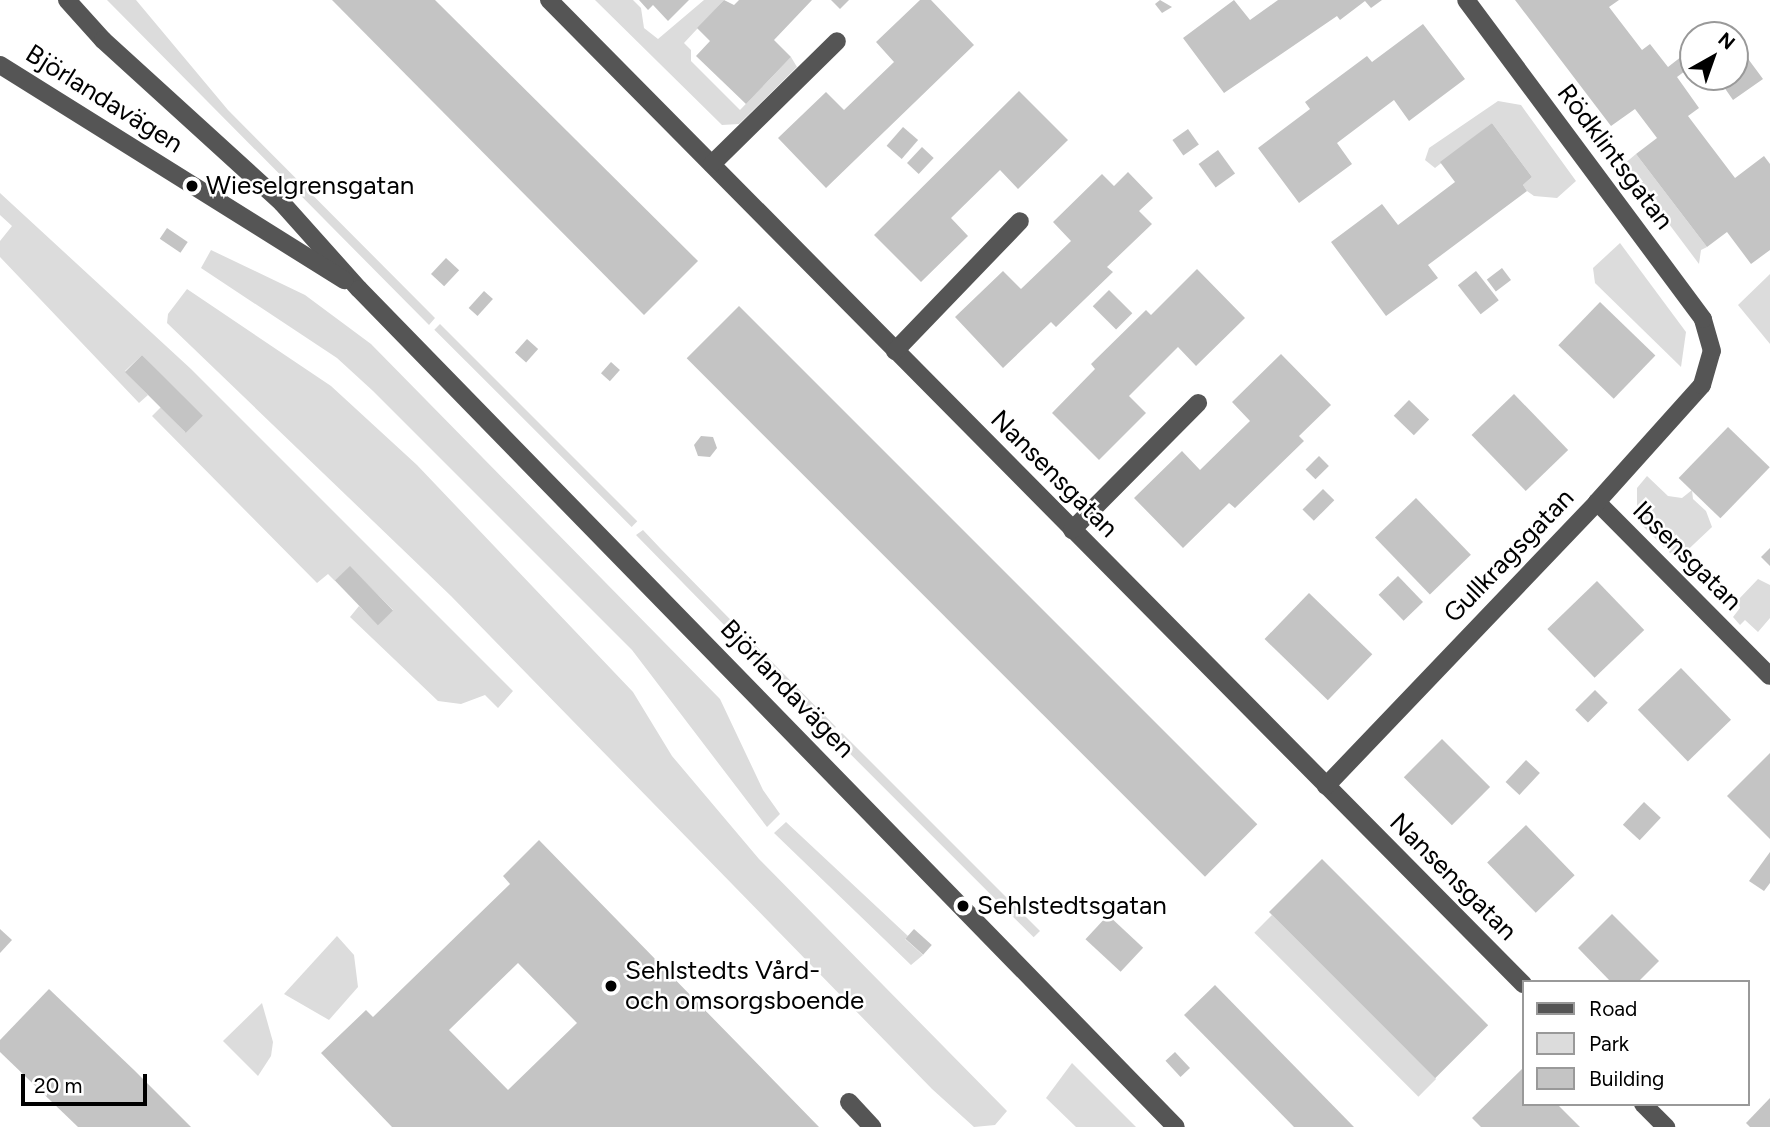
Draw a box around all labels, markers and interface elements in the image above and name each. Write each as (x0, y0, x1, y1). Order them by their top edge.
north arrow (1679, 21, 1749, 91)
text: N (1714, 28, 1740, 55)
street label: Björlandavägen (20, 38, 188, 160)
street label: Rödklintsgatan (1550, 78, 1680, 236)
place label: Wieselgrensgatan (206, 170, 414, 202)
marker: Wieselgrensgatan (184, 178, 200, 194)
street label: Nansensgatan (984, 404, 1124, 544)
street label: Gullkragsgatan (1437, 483, 1581, 629)
street label: Ibsensgatan (1626, 495, 1748, 617)
street label: Björlandavägen (714, 614, 860, 764)
street label: Nansensgatan (1383, 807, 1523, 947)
place label: Sehlstedtsgatan (977, 890, 1167, 922)
marker: Sehlstedtsgatan (955, 898, 971, 914)
place label: Sehlstedts Vård- och omsorgsboende (625, 955, 864, 1016)
marker: Sehlstedts Vård- och omsorgsboende (603, 978, 619, 994)
legend (1522, 980, 1749, 1106)
text: Road (1589, 996, 1637, 1021)
text: Park (1589, 1031, 1629, 1056)
scale bar (24, 1060, 150, 1104)
text: Building (1589, 1066, 1664, 1091)
text: 20 m (34, 1073, 82, 1098)

